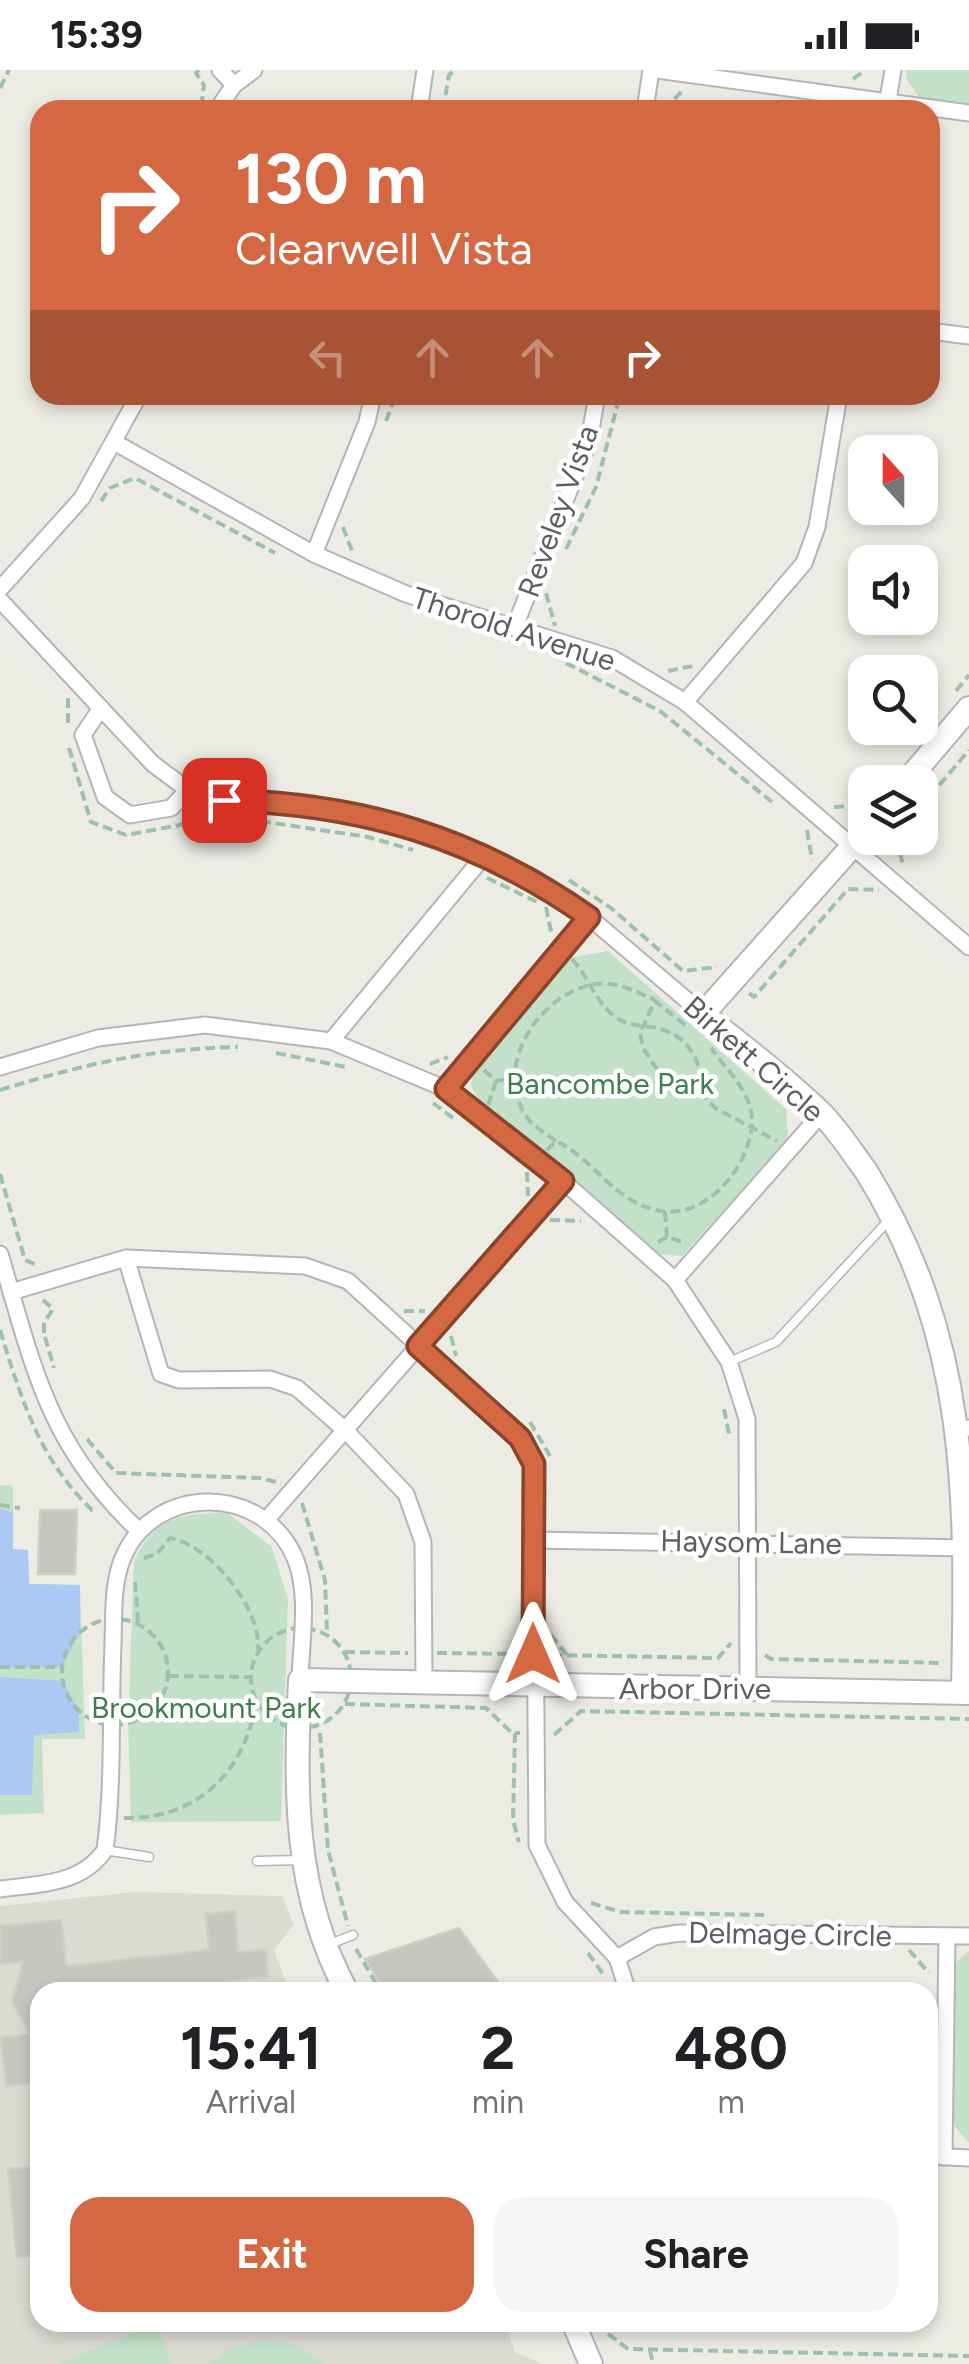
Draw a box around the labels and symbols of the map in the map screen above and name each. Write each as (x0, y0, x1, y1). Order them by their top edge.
street label: Reveley Vista (510, 420, 606, 602)
north arrow (848, 435, 938, 525)
street label: Thorold Avenue (408, 579, 620, 679)
pin (182, 758, 267, 843)
street label: Birkett Circle (676, 988, 832, 1130)
park label: Bancombe Park (506, 1065, 714, 1102)
street label: Haysom Lane (660, 1522, 842, 1562)
position arrow (481, 1602, 585, 1706)
street label: Arbor Drive (619, 1670, 771, 1707)
park label: Brookmount Park (91, 1689, 321, 1726)
street label: Delmage Circle (688, 1914, 892, 1954)

